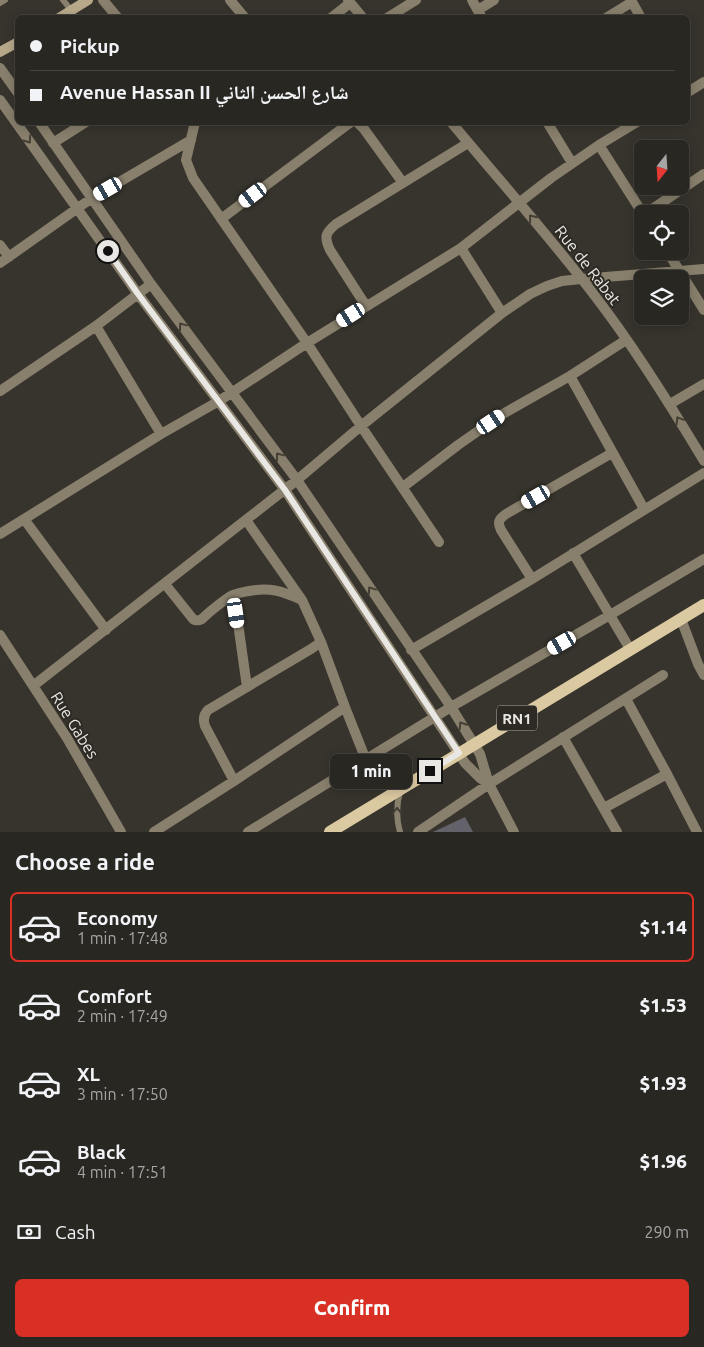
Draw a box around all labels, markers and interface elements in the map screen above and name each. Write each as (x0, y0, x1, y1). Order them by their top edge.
text: Pickup (60, 35, 120, 57)
text: Avenue Hassan II شارع الحسن الثاني (60, 81, 349, 103)
one-way arrow (22, 134, 31, 143)
north arrow (634, 140, 689, 195)
map controls (634, 140, 689, 325)
car (91, 175, 124, 203)
car (236, 180, 269, 210)
button: locate (634, 205, 689, 260)
one-way arrow (529, 215, 537, 224)
street label: Rue de Rabat (552, 222, 625, 309)
route start (97, 240, 119, 262)
button: layers (634, 270, 689, 325)
car (334, 301, 367, 329)
one-way arrow (180, 323, 188, 332)
car (474, 407, 507, 437)
one-way arrow (675, 416, 685, 425)
one-way arrow (277, 453, 285, 462)
car (519, 483, 552, 511)
one-way arrow (368, 586, 377, 596)
car (226, 597, 245, 629)
car (545, 629, 578, 657)
street label: Rue Gabes (47, 688, 103, 762)
road number: RN1 (497, 706, 537, 730)
one-way arrow (459, 721, 468, 730)
callout: 1 min (330, 754, 412, 788)
route end (419, 760, 441, 782)
text: 1 min (351, 762, 391, 780)
one-way arrow (392, 806, 402, 814)
text: Choose a ride (15, 849, 155, 874)
icon: car (17, 905, 62, 950)
text: Economy (77, 907, 158, 929)
text: $1.14 (639, 916, 687, 938)
text: 1 min · 17:48 (77, 929, 168, 947)
icon: car (17, 983, 62, 1028)
text: Comfort (77, 985, 152, 1007)
text: $1.53 (639, 994, 687, 1016)
text: 2 min · 17:49 (77, 1007, 168, 1025)
icon: car (17, 1061, 62, 1106)
text: XL (77, 1063, 100, 1085)
text: $1.93 (639, 1072, 687, 1094)
text: 3 min · 17:50 (77, 1085, 168, 1103)
icon: car (17, 1139, 62, 1184)
text: Black (77, 1141, 126, 1163)
text: $1.96 (639, 1150, 687, 1172)
text: 4 min · 17:51 (77, 1163, 168, 1181)
icon: cash (15, 1218, 43, 1246)
text: Cash (55, 1221, 96, 1243)
text: 290 m (644, 1223, 689, 1241)
button: Confirm (15, 1279, 689, 1337)

